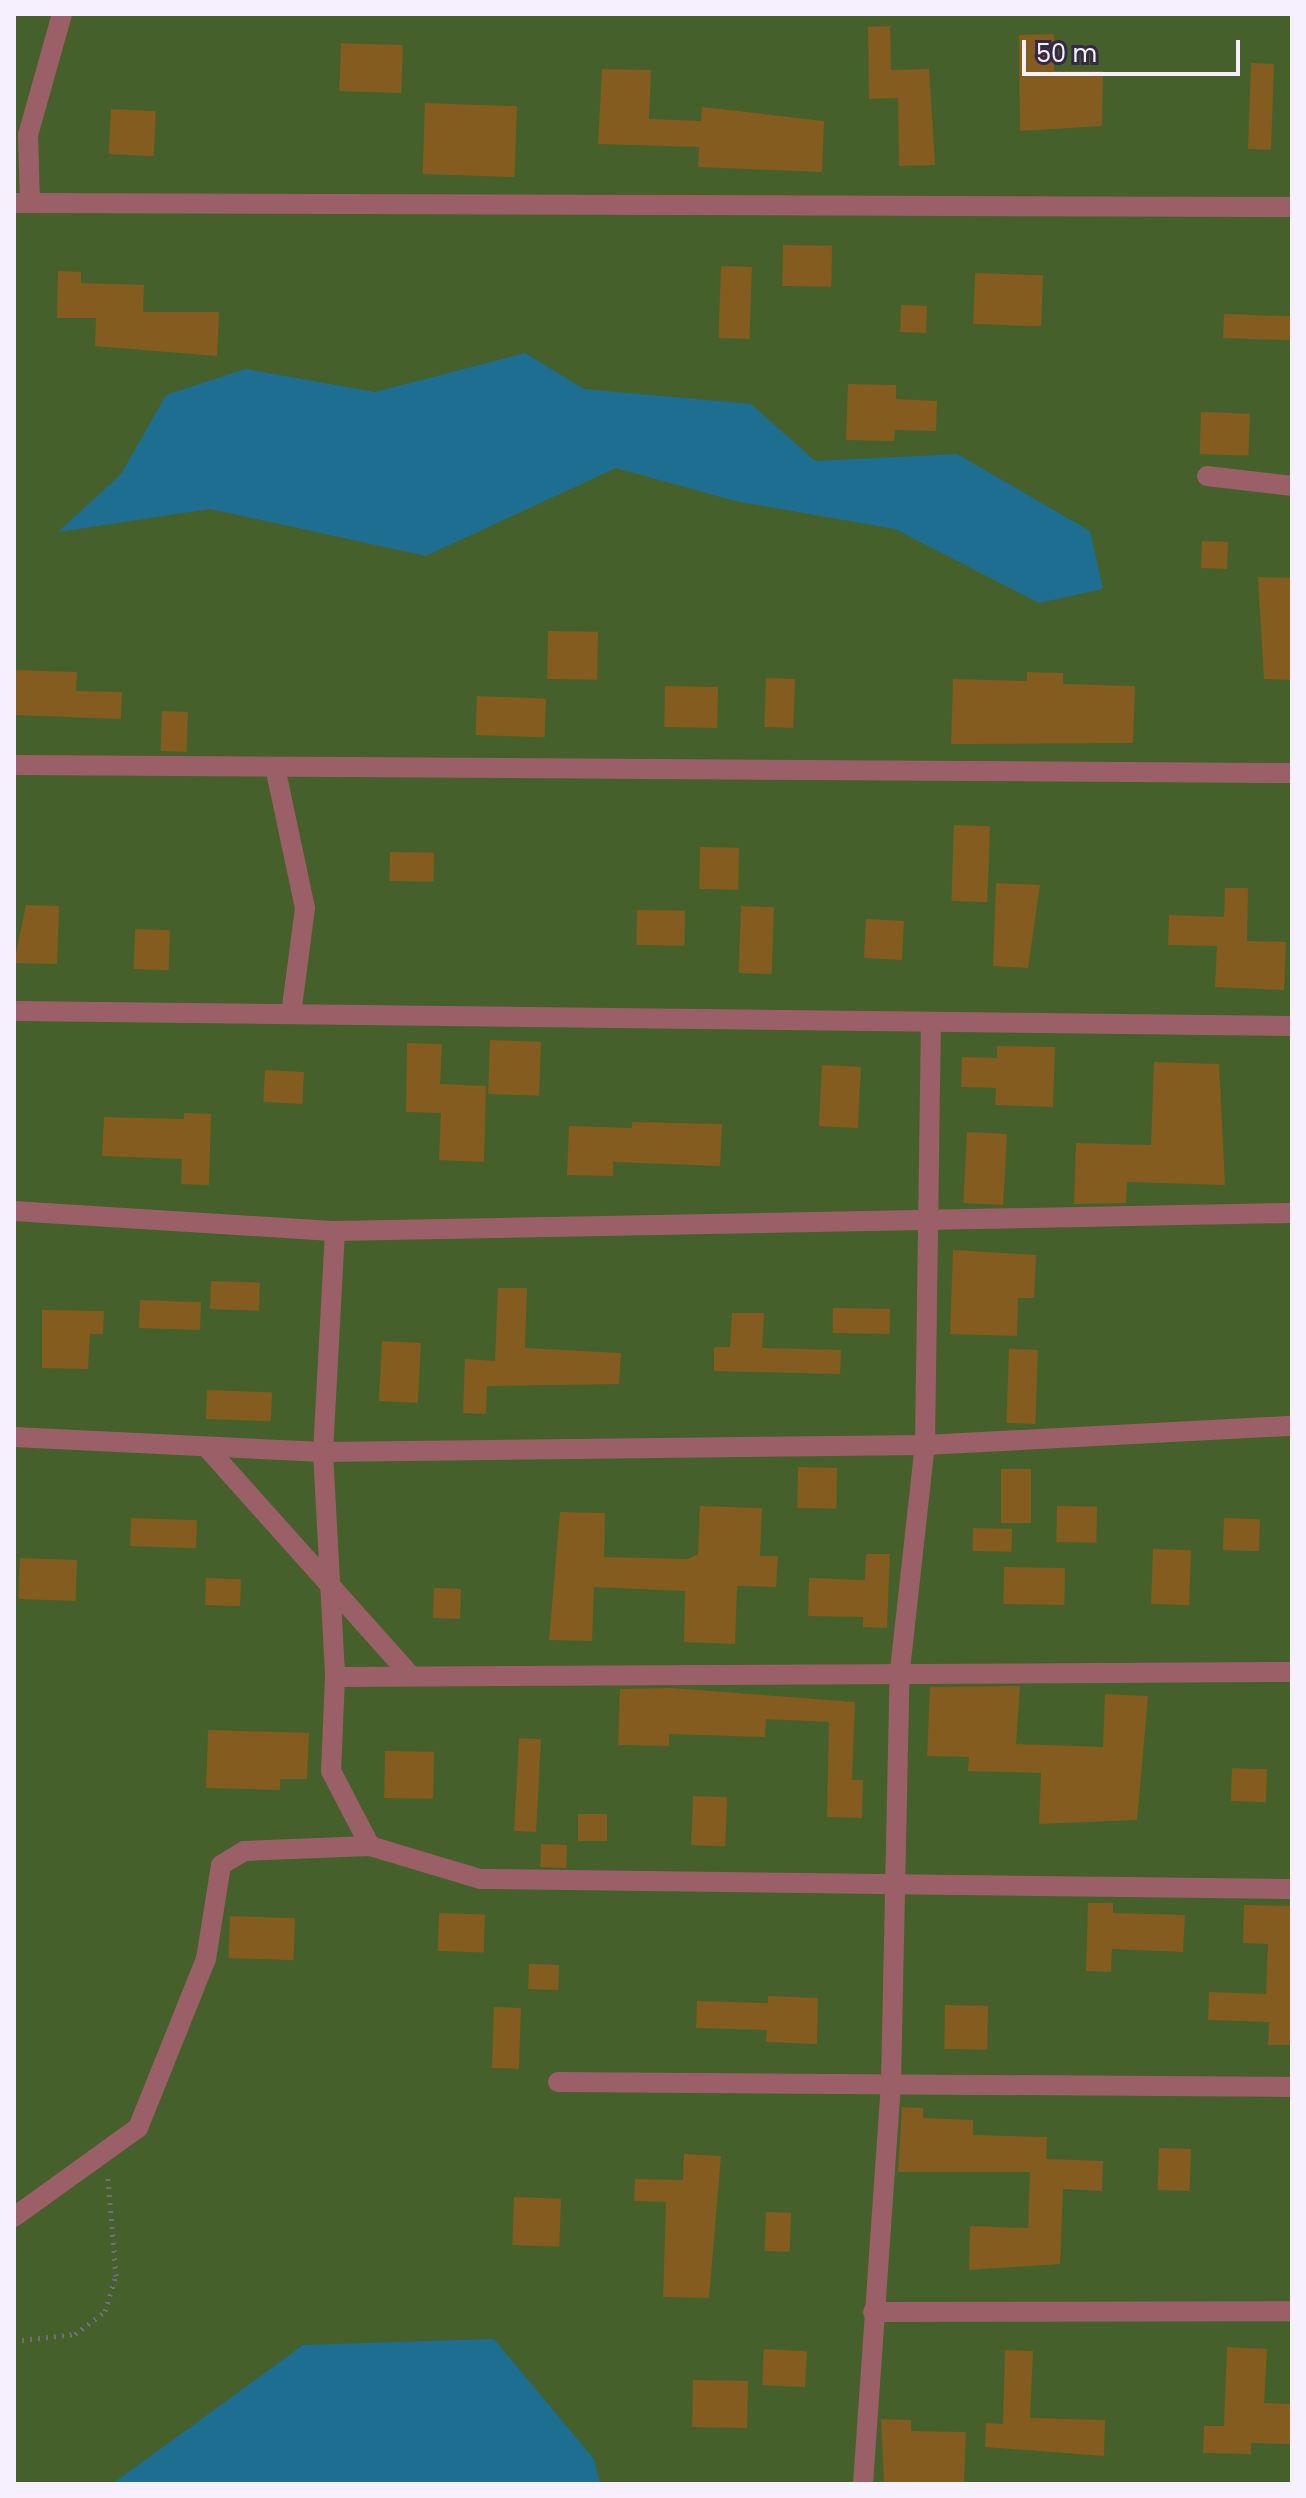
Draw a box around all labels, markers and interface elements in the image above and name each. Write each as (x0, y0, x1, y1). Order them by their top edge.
scale bar (1026, 24, 1244, 74)
text: 50 m (1036, 37, 1097, 70)

